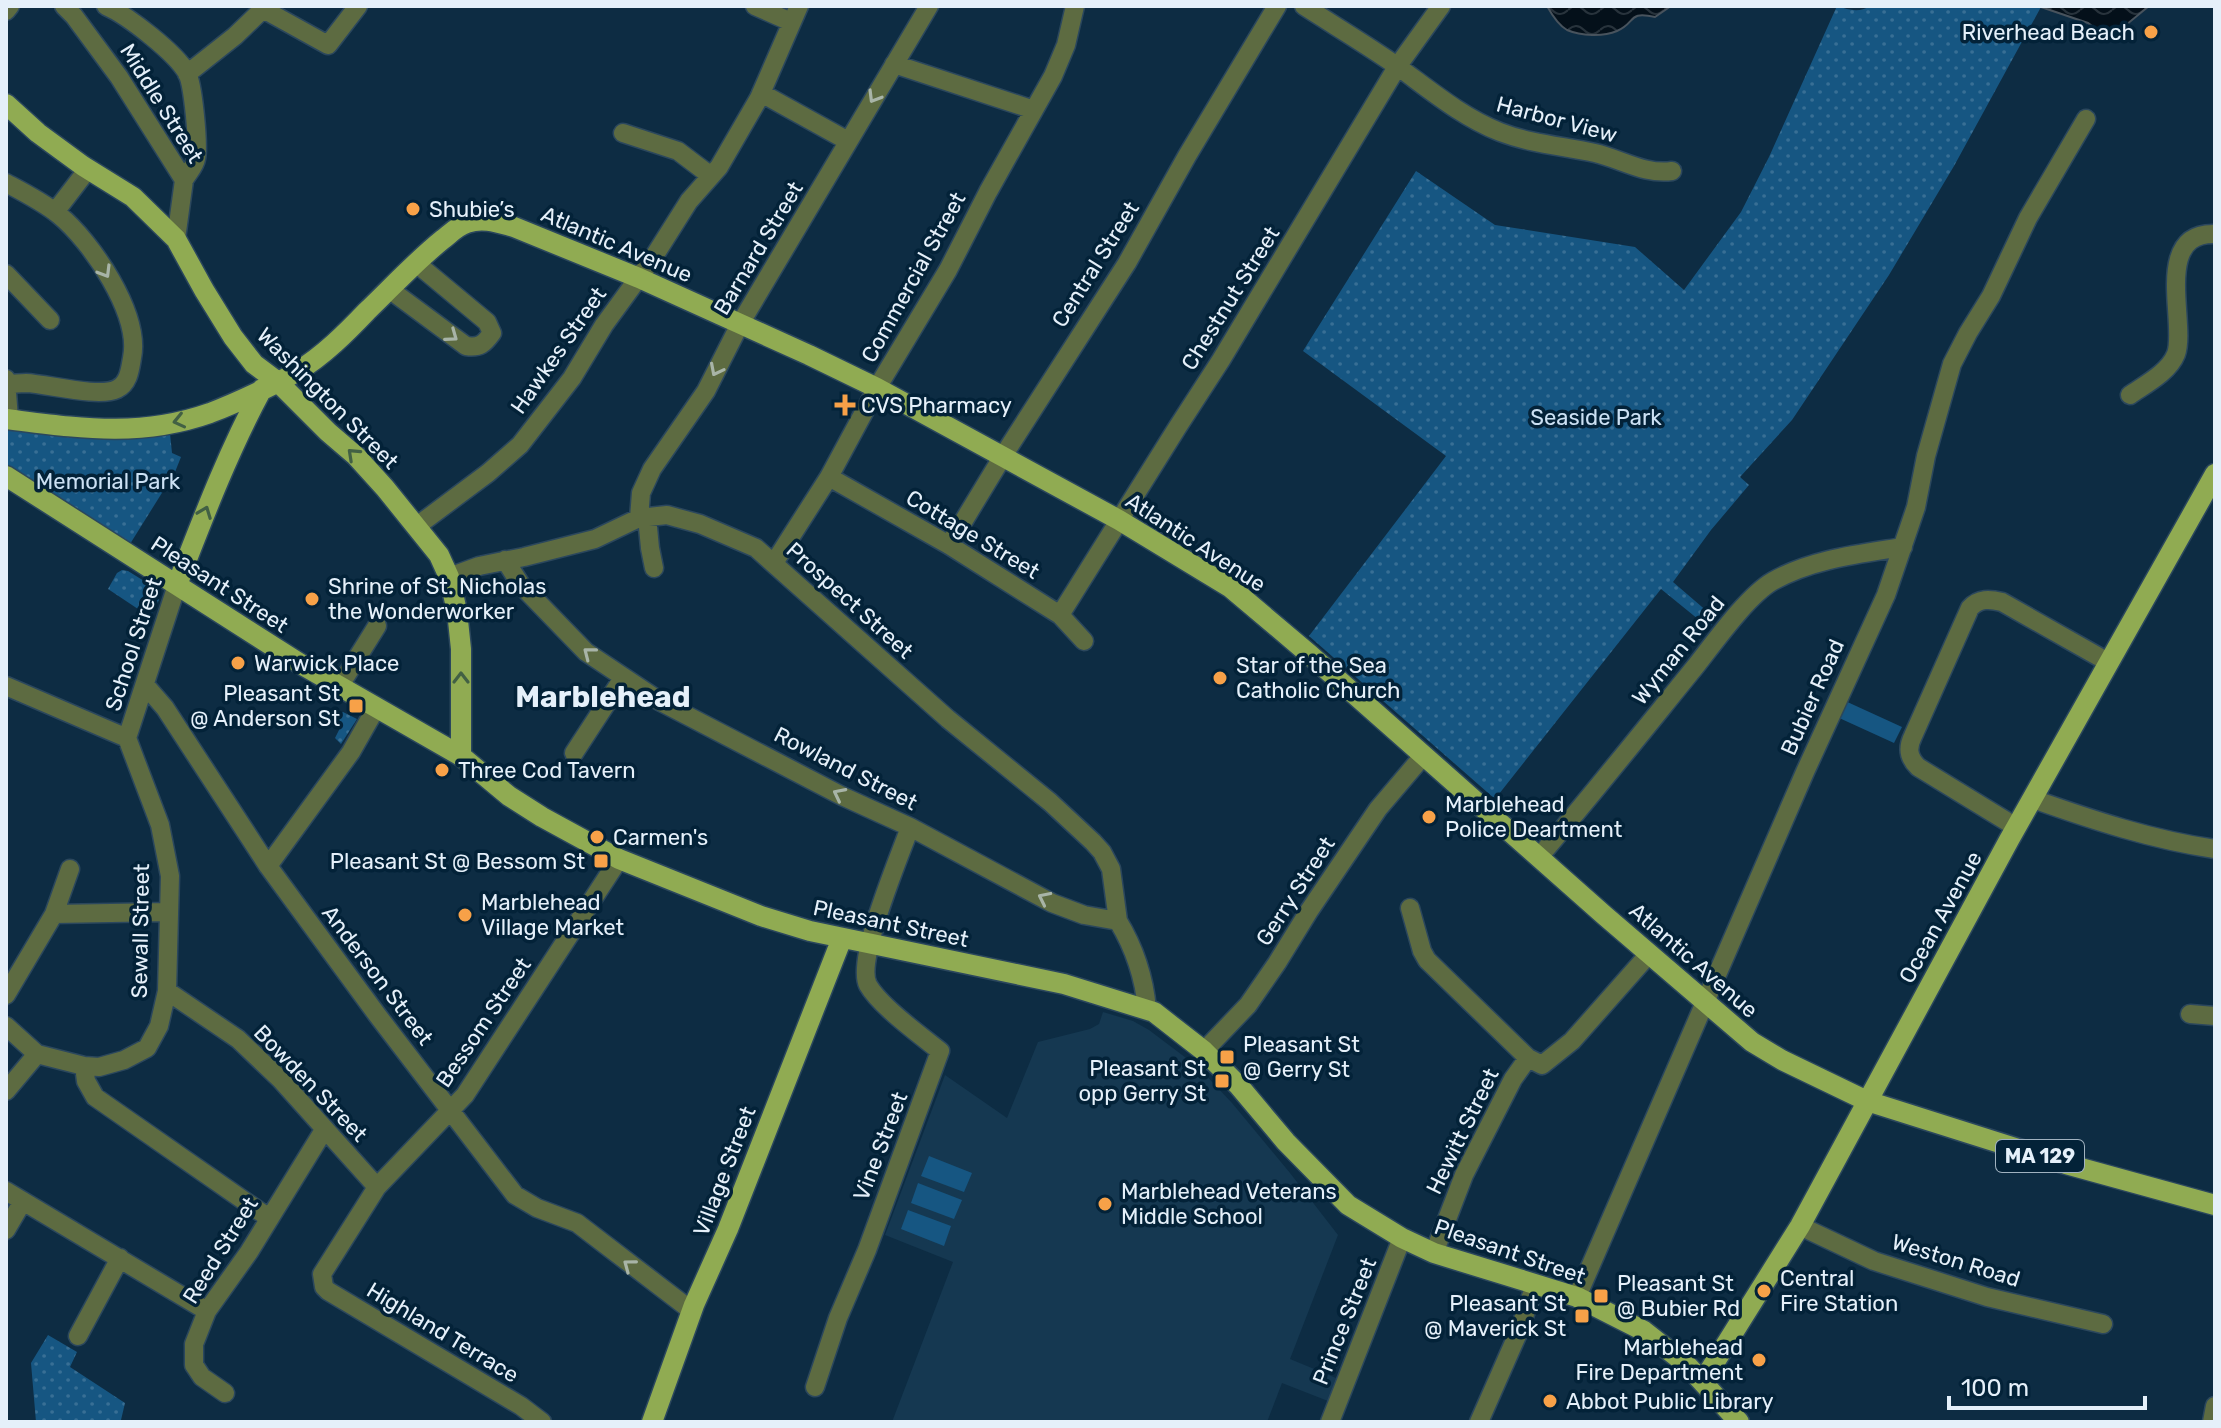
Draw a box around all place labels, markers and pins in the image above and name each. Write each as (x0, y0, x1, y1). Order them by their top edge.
place label: Riverhead Beach (1962, 19, 2135, 46)
marker: Riverhead Beach (2142, 23, 2160, 41)
place label: Shubie’s (429, 196, 515, 223)
marker: Shubie’s (404, 200, 422, 218)
place label: CVS Pharmacy (861, 392, 1012, 419)
marker: CVS Pharmacy (836, 396, 854, 414)
place label: Shrine of St. Nicholas the Wonderworker (328, 573, 546, 625)
marker: Shrine of St. Nicholas the Wonderworker (303, 590, 321, 608)
place label: Warwick Place (254, 650, 399, 677)
place label: Star of the Sea Catholic Church (1236, 652, 1401, 704)
marker: Warwick Place (229, 654, 247, 672)
marker: Star of the Sea Catholic Church (1211, 669, 1229, 687)
place label: Pleasant St @ Anderson St (190, 680, 340, 732)
marker: Pleasant St @ Anderson St (347, 697, 365, 715)
place label: Three Cod Tavern (458, 757, 636, 784)
marker: Three Cod Tavern (433, 761, 451, 779)
place label: Marblehead Police Deartment (1445, 791, 1623, 843)
marker: Marblehead Police Deartment (1420, 808, 1438, 826)
place label: Carmen's (613, 824, 708, 851)
marker: Carmen's (588, 828, 606, 846)
place label: Pleasant St @ Bessom St (330, 848, 585, 875)
marker: Pleasant St @ Bessom St (592, 852, 610, 870)
place label: Marblehead Village Market (481, 889, 624, 941)
marker: Marblehead Village Market (456, 906, 474, 924)
place label: Pleasant St @ Gerry St (1243, 1031, 1360, 1083)
marker: Pleasant St @ Gerry St (1218, 1048, 1236, 1066)
place label: Pleasant St opp Gerry St (1078, 1055, 1206, 1107)
marker: Pleasant St opp Gerry St (1213, 1072, 1231, 1090)
place label: Marblehead Veterans Middle School (1121, 1178, 1337, 1230)
marker: Marblehead Veterans Middle School (1096, 1195, 1114, 1213)
place label: Central Fire Station (1780, 1265, 1898, 1317)
place label: Pleasant St @ Bubier Rd (1617, 1270, 1740, 1322)
marker: Central Fire Station (1755, 1282, 1773, 1300)
marker: Pleasant St @ Bubier Rd (1592, 1287, 1610, 1305)
place label: Pleasant St @ Maverick St (1424, 1290, 1566, 1342)
marker: Pleasant St @ Maverick St (1573, 1307, 1591, 1325)
place label: Marblehead Fire Department (1576, 1334, 1743, 1386)
marker: Marblehead Fire Department (1750, 1351, 1768, 1369)
place label: Abbot Public Library (1566, 1388, 1774, 1415)
marker: Abbot Public Library (1541, 1392, 1559, 1410)

